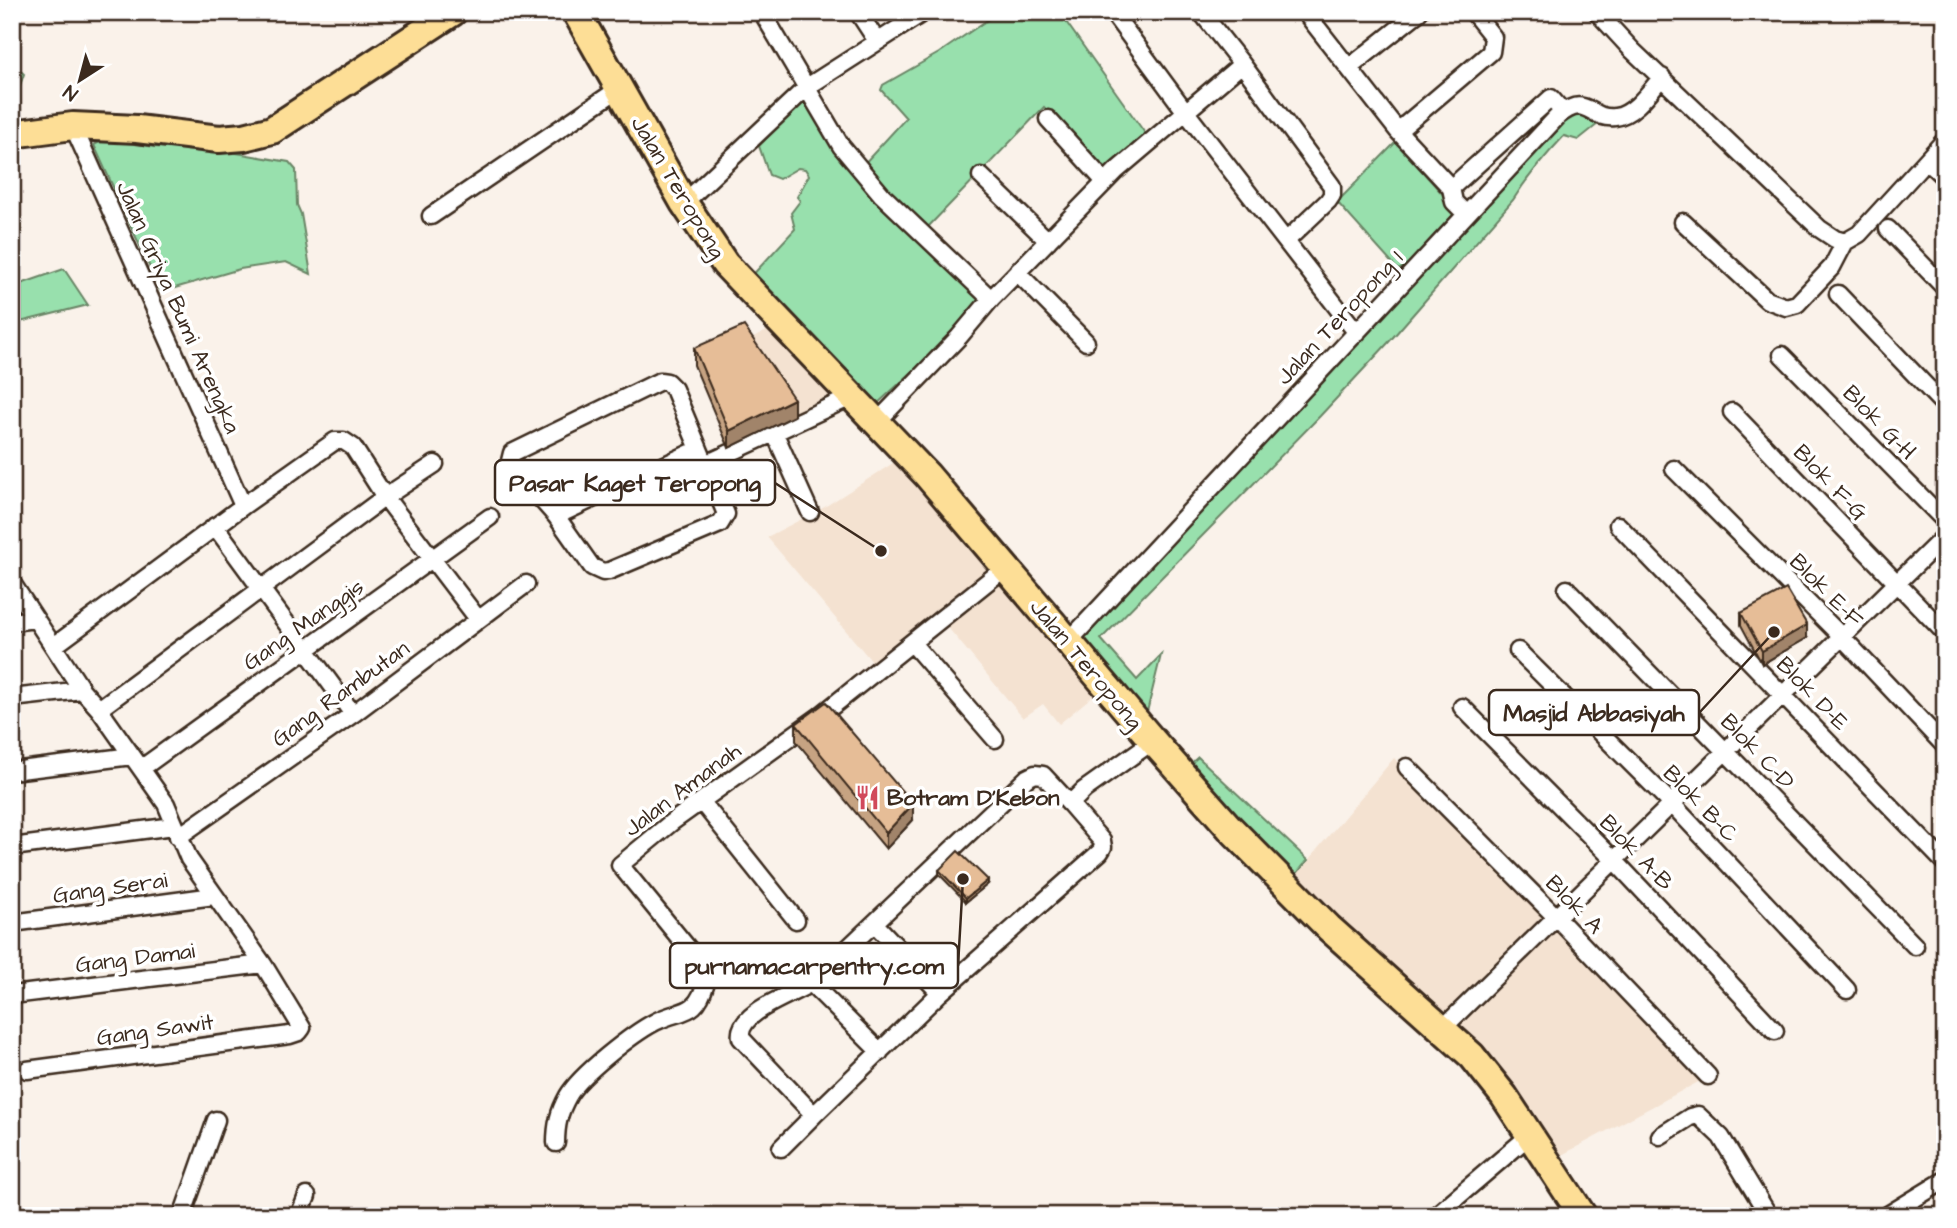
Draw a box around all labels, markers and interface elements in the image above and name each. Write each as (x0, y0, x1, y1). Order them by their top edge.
north arrow (46, 46, 116, 116)
text: N (58, 78, 84, 107)
street label: Jalan Teropong (622, 110, 733, 266)
street label: Jalan Griya Bumi Arengka (107, 176, 248, 439)
street label: Jalan Teropong 1 (1269, 243, 1411, 393)
street label: Blok G-H (1835, 378, 1923, 467)
street label: Blok F-G (1786, 437, 1875, 528)
callout: Pasar Kaget Teropong (495, 460, 775, 505)
text: Pasar Kaget Teropong (509, 467, 762, 502)
street label: Blok E-F (1782, 547, 1871, 635)
street label: Gang Manggis (237, 571, 371, 679)
street label: Jalan Teropong (1021, 593, 1150, 737)
street label: Gang Rambutan (265, 633, 417, 756)
street label: Blok D-E (1769, 650, 1856, 738)
callout: Masjid Abbasiyah (1489, 690, 1699, 735)
text: Masjid Abbasiyah (1503, 697, 1686, 733)
street label: Blok C-D (1713, 707, 1802, 797)
street label: Jalan Amanah (618, 735, 748, 844)
street label: Blok B-C (1655, 758, 1745, 849)
place label: Botram D'Kebon (887, 782, 1060, 814)
restaurant icon: Botram D'Kebon (853, 783, 881, 811)
street label: Blok A-B (1592, 808, 1681, 898)
street label: Gang Serai (51, 864, 170, 913)
street label: Blok A (1538, 868, 1611, 942)
street label: Gang Damai (74, 935, 197, 982)
callout: purnamacarpentry.com (670, 943, 958, 988)
text: purnamacarpentry.com (684, 950, 944, 986)
street label: Gang Sawit (94, 1006, 217, 1055)

